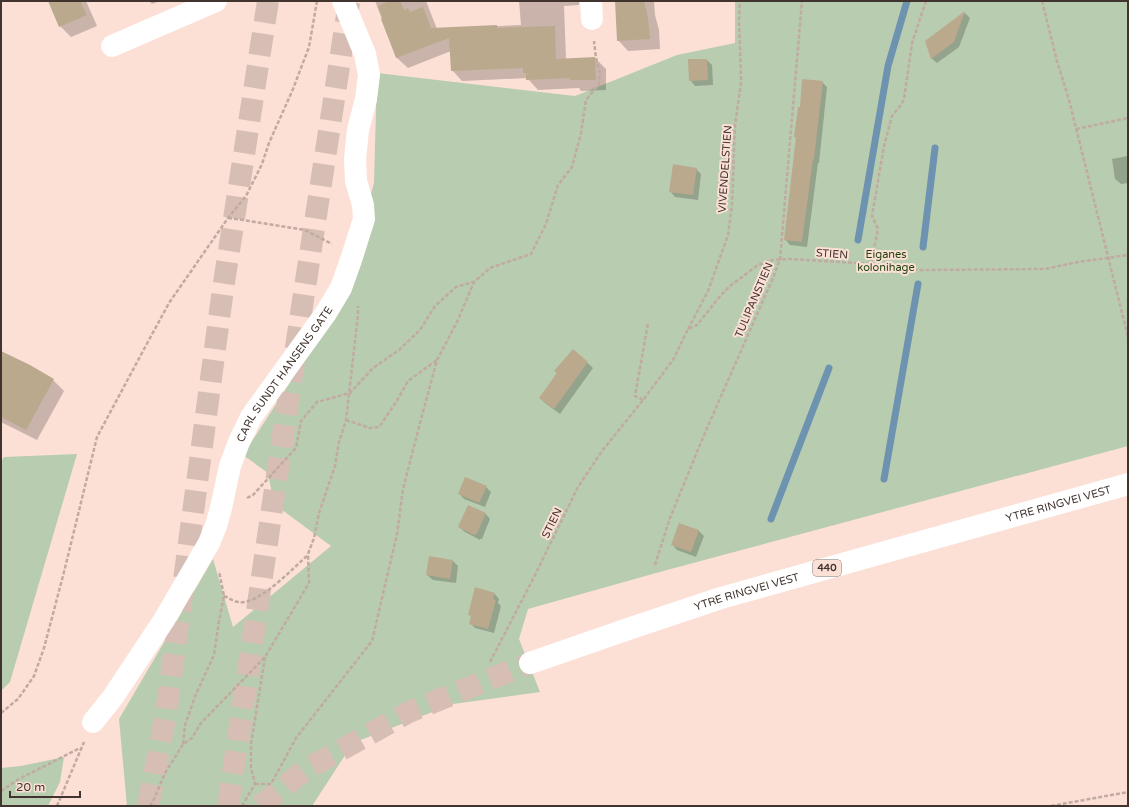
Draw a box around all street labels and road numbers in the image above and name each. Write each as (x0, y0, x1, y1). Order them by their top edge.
street label: VIVENDELSTIEN (715, 125, 735, 213)
street label: STIEN (816, 246, 848, 262)
street label: TULIPANSTIEN (732, 260, 776, 340)
street label: CARL SUNDT HANSENS GATE (234, 304, 335, 444)
street label: YTRE RINGVEI VEST (1004, 483, 1113, 524)
street label: STIEN (539, 506, 565, 540)
road number: 440 (813, 560, 841, 576)
street label: YTRE RINGVEI VEST (692, 570, 801, 613)

